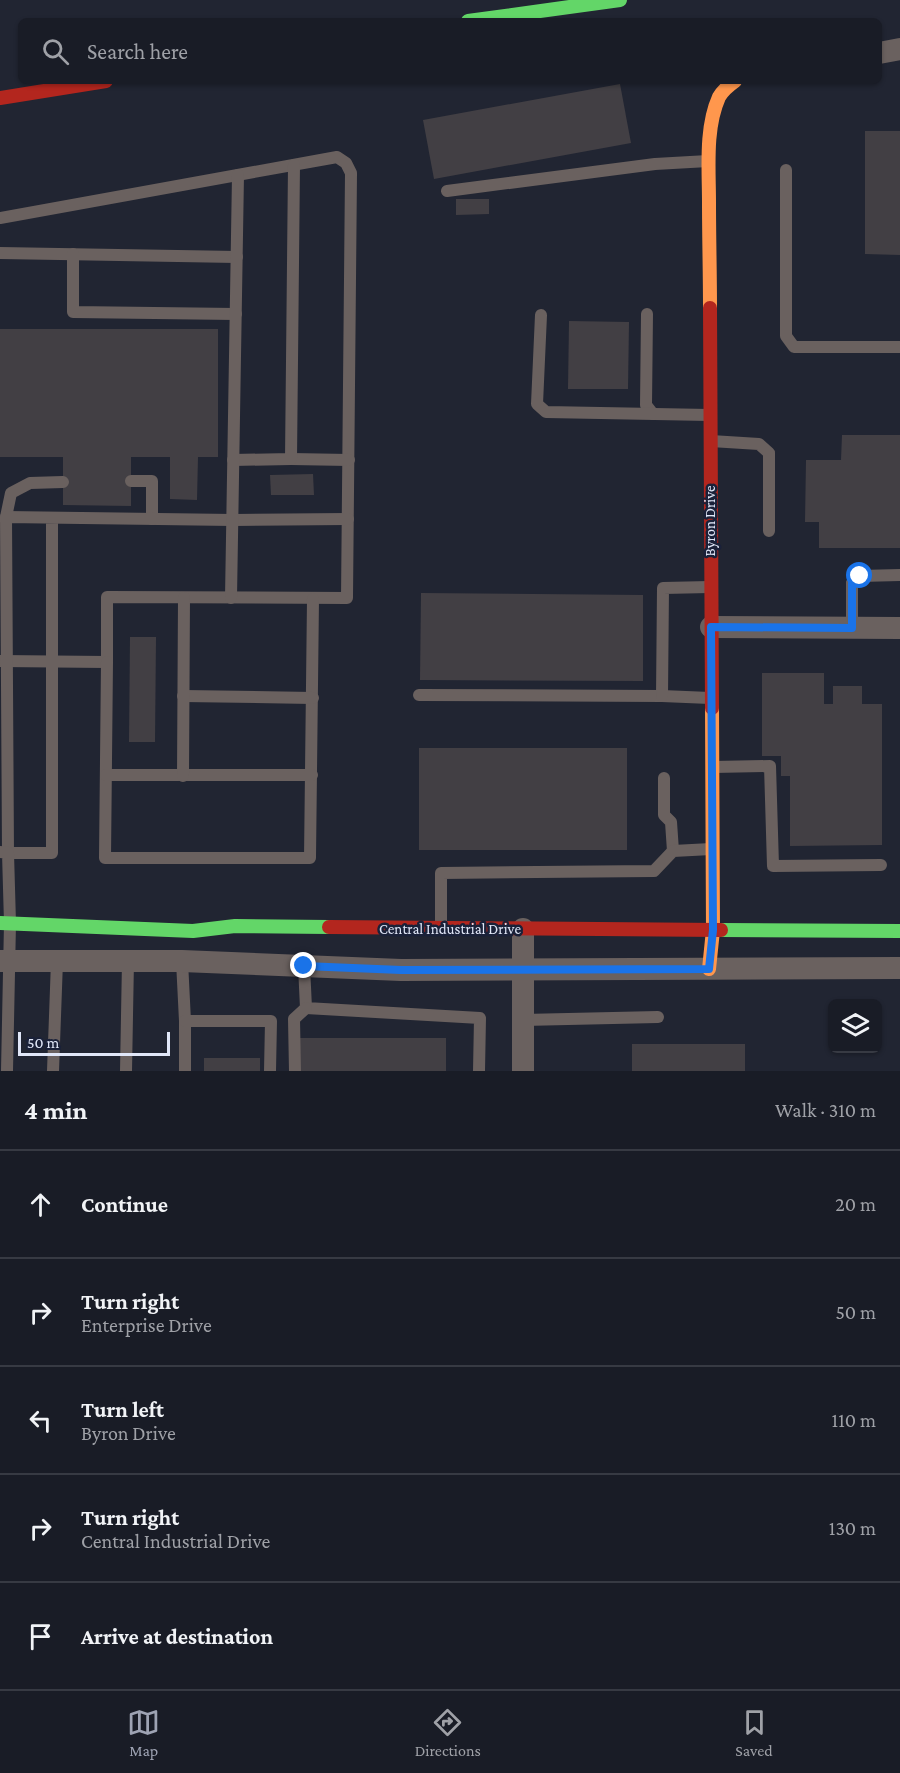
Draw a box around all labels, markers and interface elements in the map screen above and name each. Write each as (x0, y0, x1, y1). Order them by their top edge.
search box (18, 18, 882, 84)
icon: search (39, 35, 72, 68)
text: Search here (87, 39, 188, 64)
street label: Byron Drive (702, 485, 719, 557)
route start (846, 562, 872, 588)
street label: Central Industrial Drive (379, 921, 521, 937)
route end (290, 952, 316, 978)
map controls (828, 999, 882, 1053)
button: layers (828, 999, 882, 1053)
scale bar (18, 1029, 170, 1056)
text: 50 m (27, 1034, 59, 1051)
text: 4 min (24, 1096, 88, 1125)
text: Walk · 310 m (775, 1099, 876, 1121)
icon: ahead (24, 1188, 57, 1221)
text: Continue (81, 1192, 168, 1217)
text: 20 m (835, 1193, 876, 1215)
text: Turn right (81, 1289, 179, 1314)
icon: right (24, 1296, 57, 1329)
text: 50 m (835, 1301, 876, 1323)
text: Enterprise Drive (81, 1314, 212, 1336)
text: Turn left (81, 1397, 164, 1422)
icon: left (24, 1404, 57, 1437)
text: 110 m (832, 1409, 876, 1431)
text: Byron Drive (81, 1422, 176, 1444)
text: Turn right (81, 1505, 179, 1530)
icon: right (24, 1512, 57, 1545)
text: 130 m (829, 1517, 876, 1539)
text: Central Industrial Drive (81, 1530, 270, 1552)
icon: arrive (24, 1620, 57, 1653)
text: Arrive at destination (81, 1624, 273, 1649)
tab: Map (127, 1706, 160, 1759)
tab: Directions (415, 1706, 481, 1759)
tab: Saved (735, 1706, 773, 1759)

